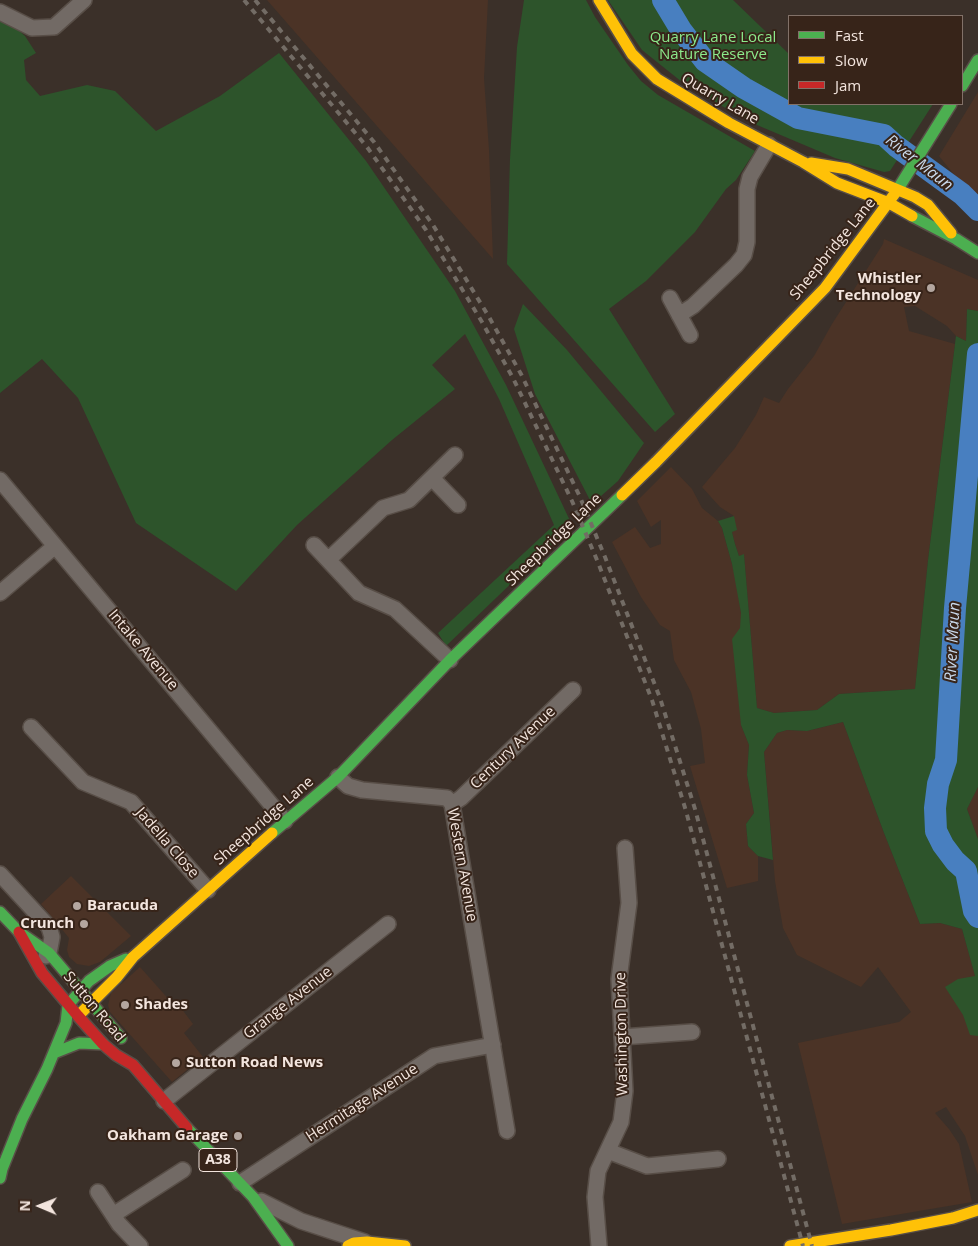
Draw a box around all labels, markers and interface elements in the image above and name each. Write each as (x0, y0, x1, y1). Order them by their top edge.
legend (788, 15, 963, 105)
text: Fast (835, 25, 864, 45)
park label: Quarry Lane Local Nature Reserve (650, 29, 776, 64)
text: Slow (835, 50, 868, 70)
street label: Quarry Lane (678, 70, 762, 128)
text: Jam (835, 75, 861, 95)
water label: River Maun (882, 131, 956, 195)
street label: Sheepbridge Lane (786, 194, 880, 304)
place label: Whistler Technology (836, 270, 921, 305)
marker: Whistler Technology (925, 282, 937, 294)
street label: Sheepbridge Lane (502, 490, 606, 590)
water label: River Maun (941, 602, 965, 682)
street label: Intake Avenue (104, 606, 182, 694)
street label: Century Avenue (467, 703, 559, 793)
street label: Sheepbridge Lane (211, 773, 317, 869)
street label: Jadella Close (131, 804, 203, 882)
street label: Western Avenue (443, 807, 481, 923)
place label: Baracuda (87, 897, 158, 915)
marker: Baracuda (71, 900, 83, 912)
place label: Crunch (20, 915, 74, 933)
marker: Crunch (78, 918, 90, 930)
street label: Grange Avenue (240, 963, 336, 1043)
street label: Sutton Road (59, 968, 129, 1046)
street label: Washington Drive (612, 972, 632, 1096)
place label: Shades (135, 996, 188, 1014)
marker: Shades (119, 999, 131, 1011)
place label: Sutton Road News (186, 1054, 323, 1072)
marker: Sutton Road News (170, 1057, 182, 1069)
street label: Hermitage Avenue (303, 1060, 421, 1146)
place label: Oakham Garage (107, 1127, 228, 1145)
marker: Oakham Garage (232, 1130, 244, 1142)
road number: A38 (199, 1148, 237, 1172)
north arrow (15, 1181, 65, 1231)
text: N (15, 1200, 34, 1212)

